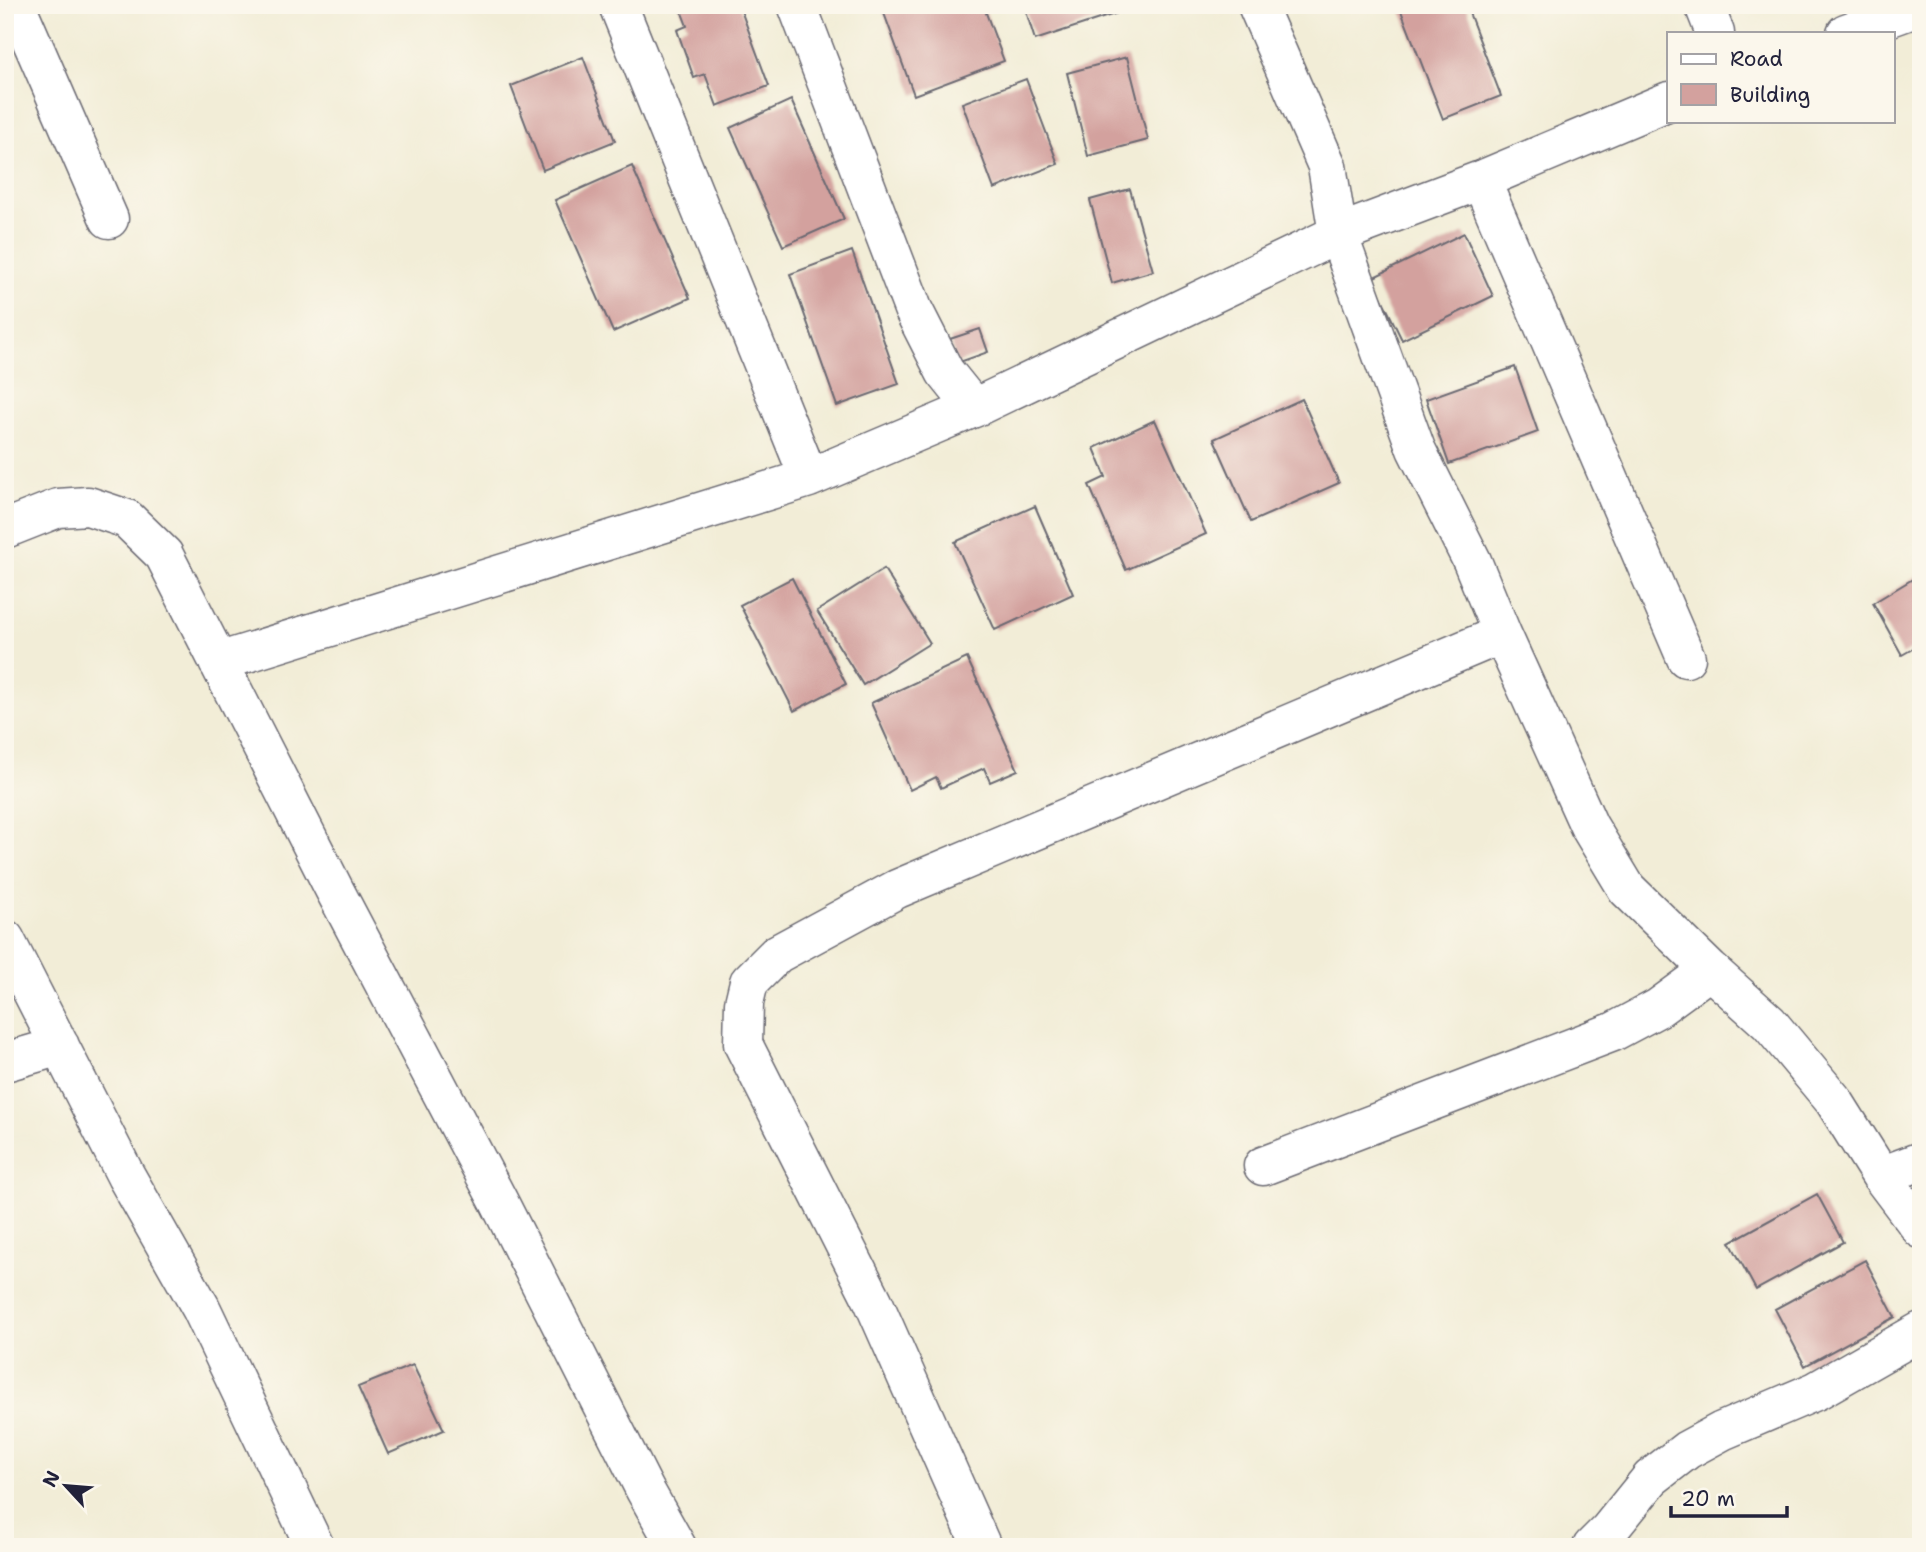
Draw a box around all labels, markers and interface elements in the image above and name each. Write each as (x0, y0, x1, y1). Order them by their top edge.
legend (1667, 32, 1895, 122)
text: Road (1730, 45, 1783, 73)
text: Building (1730, 81, 1810, 109)
north arrow (32, 1450, 102, 1520)
text: N (37, 1467, 66, 1491)
scale bar (1671, 1475, 1786, 1519)
text: 20 m (1681, 1485, 1735, 1513)

